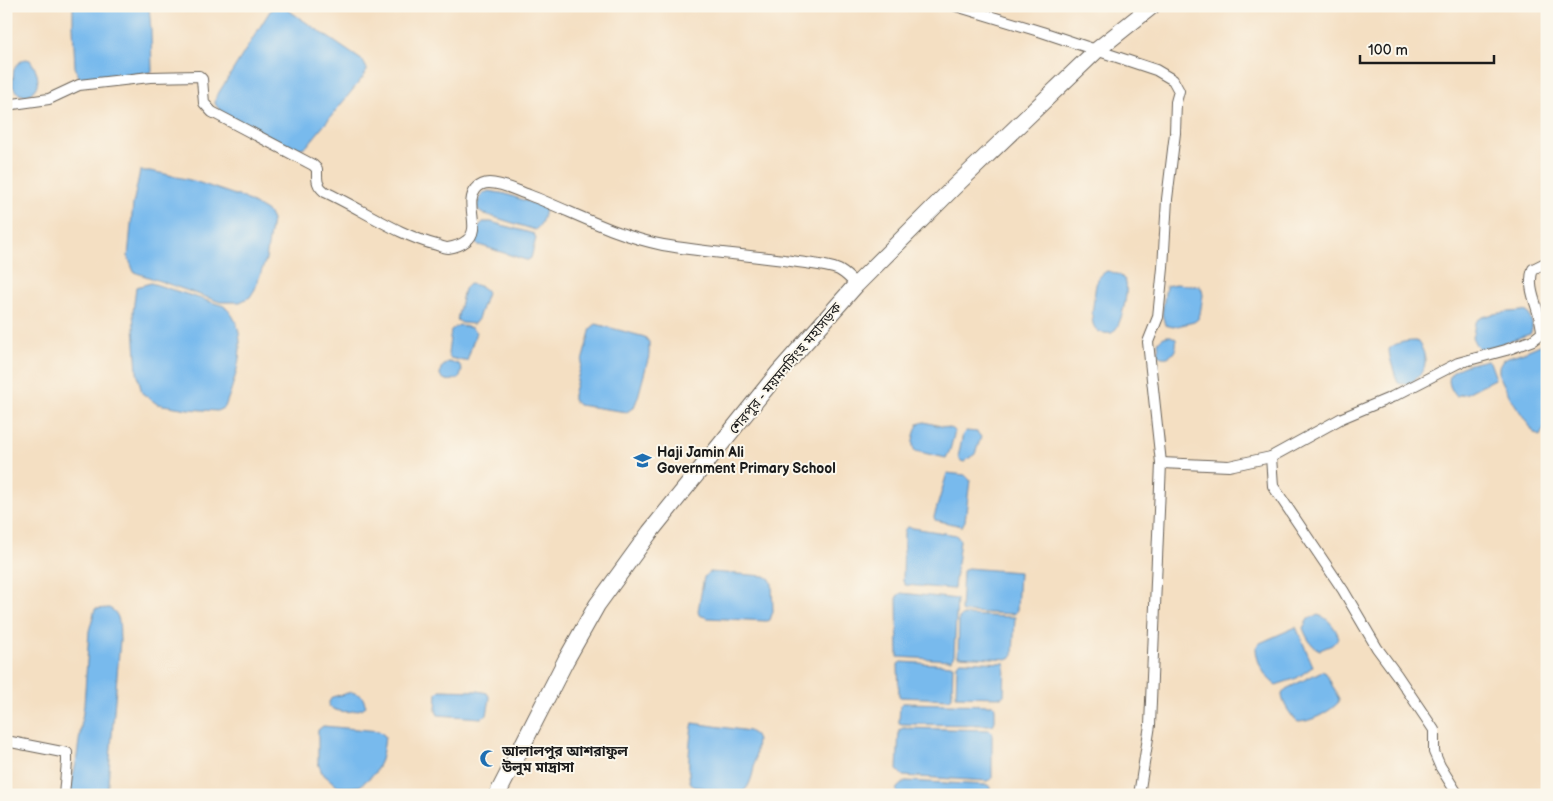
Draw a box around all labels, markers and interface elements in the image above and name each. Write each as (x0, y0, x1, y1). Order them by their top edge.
scale bar (1360, 32, 1494, 64)
text: 100 m (1368, 41, 1408, 60)
street label: শেরপুর - ময়মনসিংহ মহাসড়ক (725, 299, 846, 437)
place label: Haji Jamin Ali Government Primary School (657, 444, 836, 477)
school or university icon: Haji Jamin Ali Government Primary School (633, 450, 653, 470)
place label: আলালপুর আশরাফুল উলুম মাদ্রাসা (501, 743, 628, 776)
mosque icon: আলালপুর আশরাফুল উলুম মাদ্রাসা (478, 749, 498, 769)

